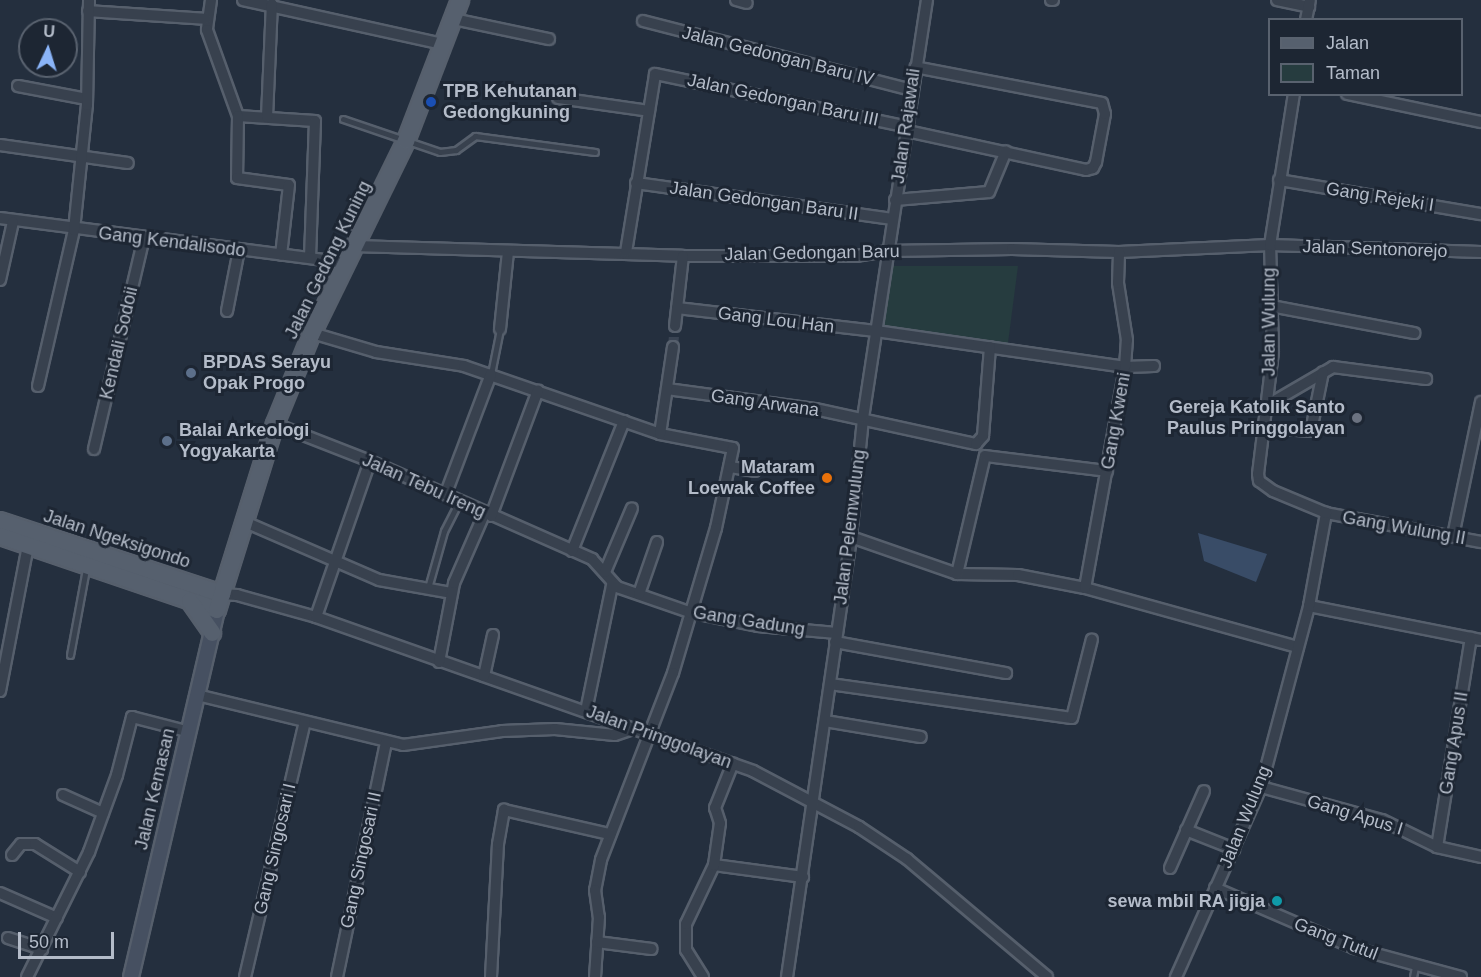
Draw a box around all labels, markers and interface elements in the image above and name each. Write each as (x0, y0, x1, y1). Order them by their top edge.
north arrow (18, 18, 78, 78)
legend (1268, 18, 1463, 96)
street label: Jalan Gedongan Baru IV (680, 22, 876, 90)
text: U (43, 23, 56, 40)
text: Jalan (1326, 33, 1369, 53)
text: Taman (1326, 63, 1380, 83)
street label: Jalan Rajawali (887, 67, 925, 185)
street label: Jalan Gedongan Baru III (685, 69, 881, 131)
place label: TPB Kehutanan Gedongkuning (443, 81, 577, 124)
marker: TPB Kehutanan Gedongkuning (424, 95, 438, 109)
street label: Jalan Gedong Kuning (280, 177, 376, 343)
street label: Jalan Gedongan Baru II (668, 177, 860, 225)
street label: Gang Rejeki I (1324, 178, 1436, 216)
street label: Gang Kendalisodo (97, 222, 247, 262)
street label: Jalan Sentonorejo (1302, 236, 1448, 262)
street label: Jalan Gedongan Baru (724, 241, 900, 265)
street label: Jalan Wulung (1258, 268, 1280, 376)
street label: Kendali Sodoii (96, 285, 142, 401)
street label: Gang Lou Han (717, 302, 835, 338)
place label: BPDAS Serayu Opak Progo (203, 352, 331, 394)
marker: BPDAS Serayu Opak Progo (184, 366, 198, 380)
street label: Gang Kweni (1097, 371, 1135, 471)
street label: Gang Arwana (709, 385, 821, 421)
place label: Gereja Katolik Santo Paulus Pringgolayan (1167, 397, 1345, 440)
marker: Gereja Katolik Santo Paulus Pringgolayan (1350, 411, 1364, 425)
place label: Balai Arkeologi Yogyakarta (179, 420, 310, 462)
marker: Balai Arkeologi Yogyakarta (160, 434, 174, 448)
street label: Jalan Pelemwulung (830, 448, 870, 606)
street label: Jalan Tebu Ireng (359, 449, 489, 523)
place label: Mataram Loewak Coffee (688, 457, 815, 500)
marker: Mataram Loewak Coffee (820, 471, 834, 485)
street label: Jalan Ngeksigondo (41, 505, 193, 573)
street label: Gang Wulung II (1341, 507, 1467, 549)
street label: Gang Gadung (691, 601, 807, 641)
street label: Gang Apus II (1435, 689, 1473, 797)
street label: Jalan Pringgolayan (583, 701, 735, 773)
street label: Jalan Kemasan (131, 726, 179, 852)
street label: Jalan Wulung (1215, 763, 1275, 871)
street label: Gang Singosari I (249, 781, 301, 917)
street label: Gang Singosari II (336, 790, 386, 930)
street label: Gang Apus I (1304, 790, 1406, 840)
place label: sewa mbil RA jigja (1107, 890, 1265, 912)
marker: sewa mbil RA jigja (1270, 894, 1284, 908)
street label: Gang Tutul (1291, 913, 1381, 965)
scale bar (21, 920, 117, 958)
text: 50 m (29, 932, 69, 952)

